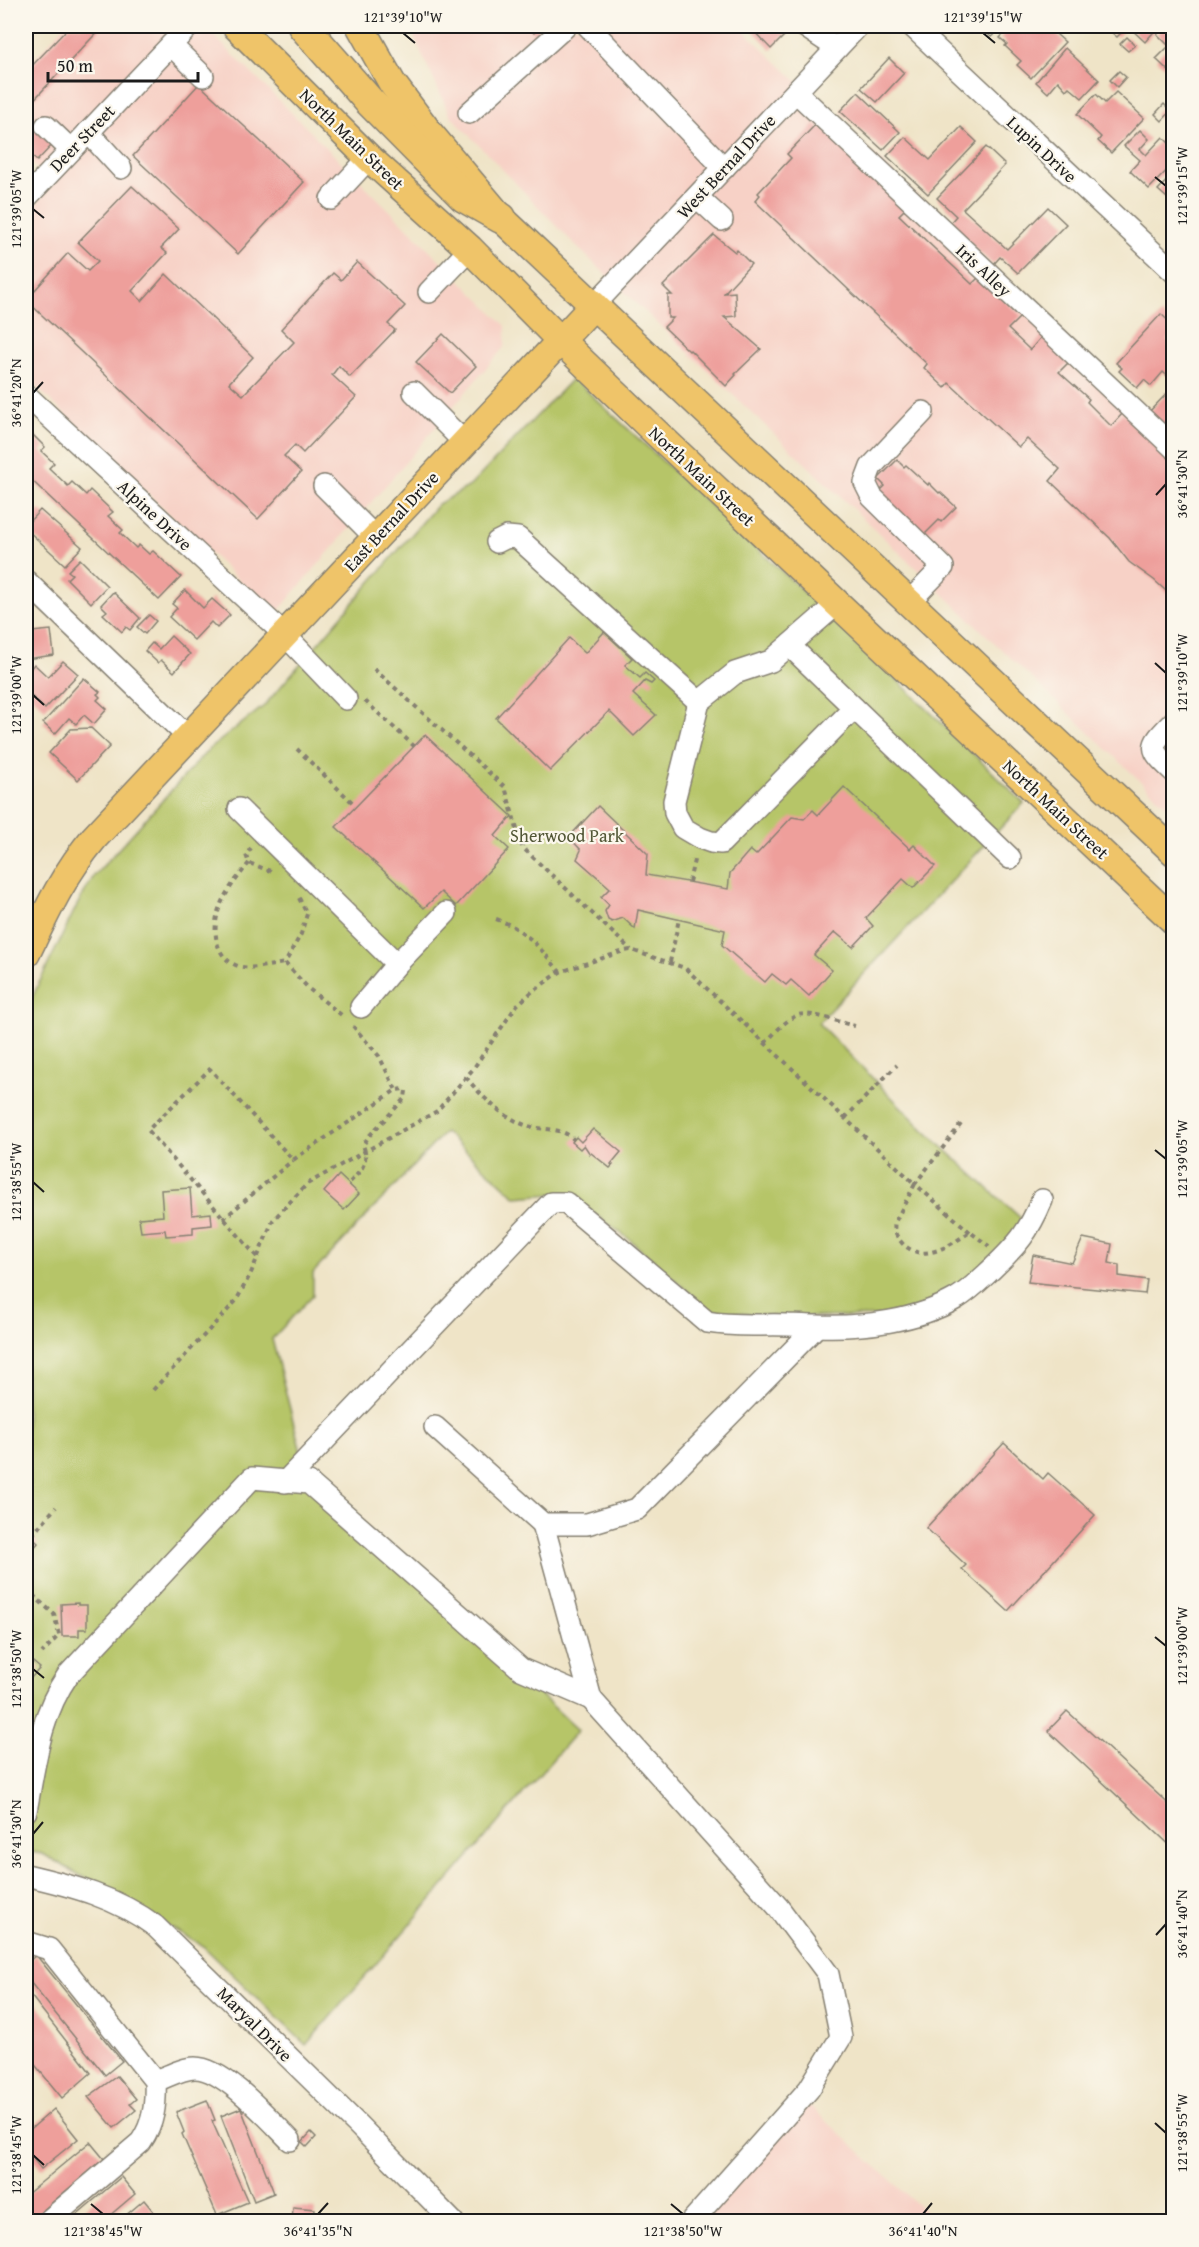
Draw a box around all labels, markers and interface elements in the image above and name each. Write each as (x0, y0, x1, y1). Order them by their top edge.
text: 121°39'10"W (363, 6, 443, 27)
text: 121°39'15"W (943, 6, 1023, 27)
scale bar (48, 45, 198, 83)
text: 50 m (57, 52, 93, 79)
street label: North Main Street (293, 82, 411, 197)
street label: Deer Street (43, 98, 122, 178)
street label: West Bernal Drive (670, 108, 782, 224)
street label: Lupin Drive (1001, 109, 1083, 189)
text: 121°39'15"W (1171, 146, 1192, 226)
text: 121°39'05"W (5, 169, 26, 249)
street label: Iris Alley (950, 237, 1018, 303)
text: 36°41'20"N (5, 358, 26, 427)
street label: North Main Street (643, 420, 762, 533)
text: 36°41'30"N (1171, 449, 1192, 518)
street label: East Bernal Drive (337, 465, 445, 577)
street label: Alpine Drive (112, 473, 198, 557)
text: 121°39'10"W (1171, 633, 1192, 713)
text: 121°39'00"W (5, 655, 26, 735)
street label: North Main Street (997, 753, 1116, 866)
park label: Sherwood Park (510, 822, 625, 849)
text: 121°39'05"W (1171, 1119, 1192, 1199)
text: 121°38'55"W (5, 1142, 26, 1222)
text: 121°39'00"W (1171, 1606, 1192, 1686)
text: 121°38'50"W (5, 1629, 26, 1709)
text: 36°41'30"N (5, 1799, 26, 1868)
text: 36°41'40"N (1171, 1889, 1192, 1958)
street label: Maryal Drive (211, 1980, 299, 2068)
text: 121°38'55"W (1171, 2093, 1192, 2173)
text: 121°38'45"W (5, 2115, 26, 2195)
text: 121°38'45"W (63, 2220, 143, 2241)
text: 36°41'35"N (284, 2220, 353, 2241)
text: 121°38'50"W (643, 2220, 723, 2241)
text: 36°41'40"N (889, 2220, 958, 2241)

